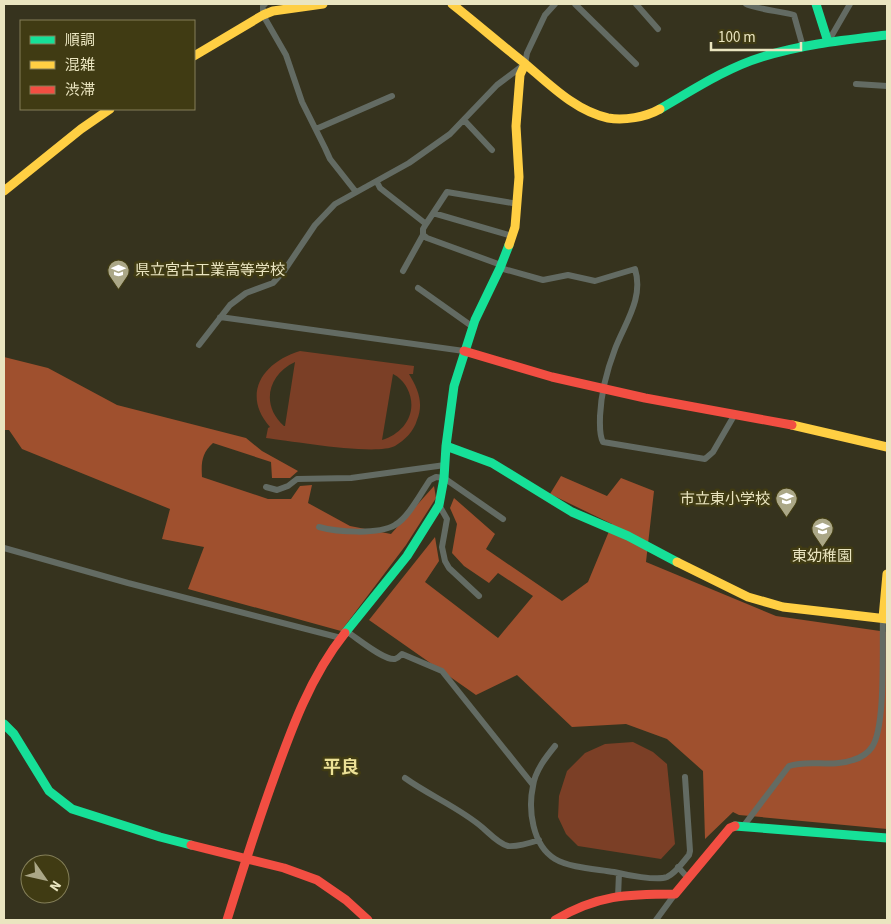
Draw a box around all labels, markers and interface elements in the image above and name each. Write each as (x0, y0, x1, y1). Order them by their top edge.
legend (20, 20, 195, 110)
scale bar (711, 20, 801, 52)
text: 100 m (718, 27, 756, 48)
text: 順調 (65, 30, 95, 51)
text: 混雑 (65, 55, 95, 76)
text: 渋滞 (65, 80, 95, 101)
school or university icon: 県立宮古工業高等学校 (107, 258, 131, 289)
place label: 県立宮古工業高等学校 (135, 260, 285, 281)
school or university icon: 市立東小学校 (774, 487, 798, 518)
place label: 市立東小学校 (680, 489, 770, 510)
school or university icon: 東幼稚園 (810, 516, 834, 547)
place label: 東幼稚園 (792, 546, 852, 567)
district label: 平良 (323, 755, 359, 780)
north arrow (20, 854, 70, 904)
text: N (44, 876, 66, 895)

